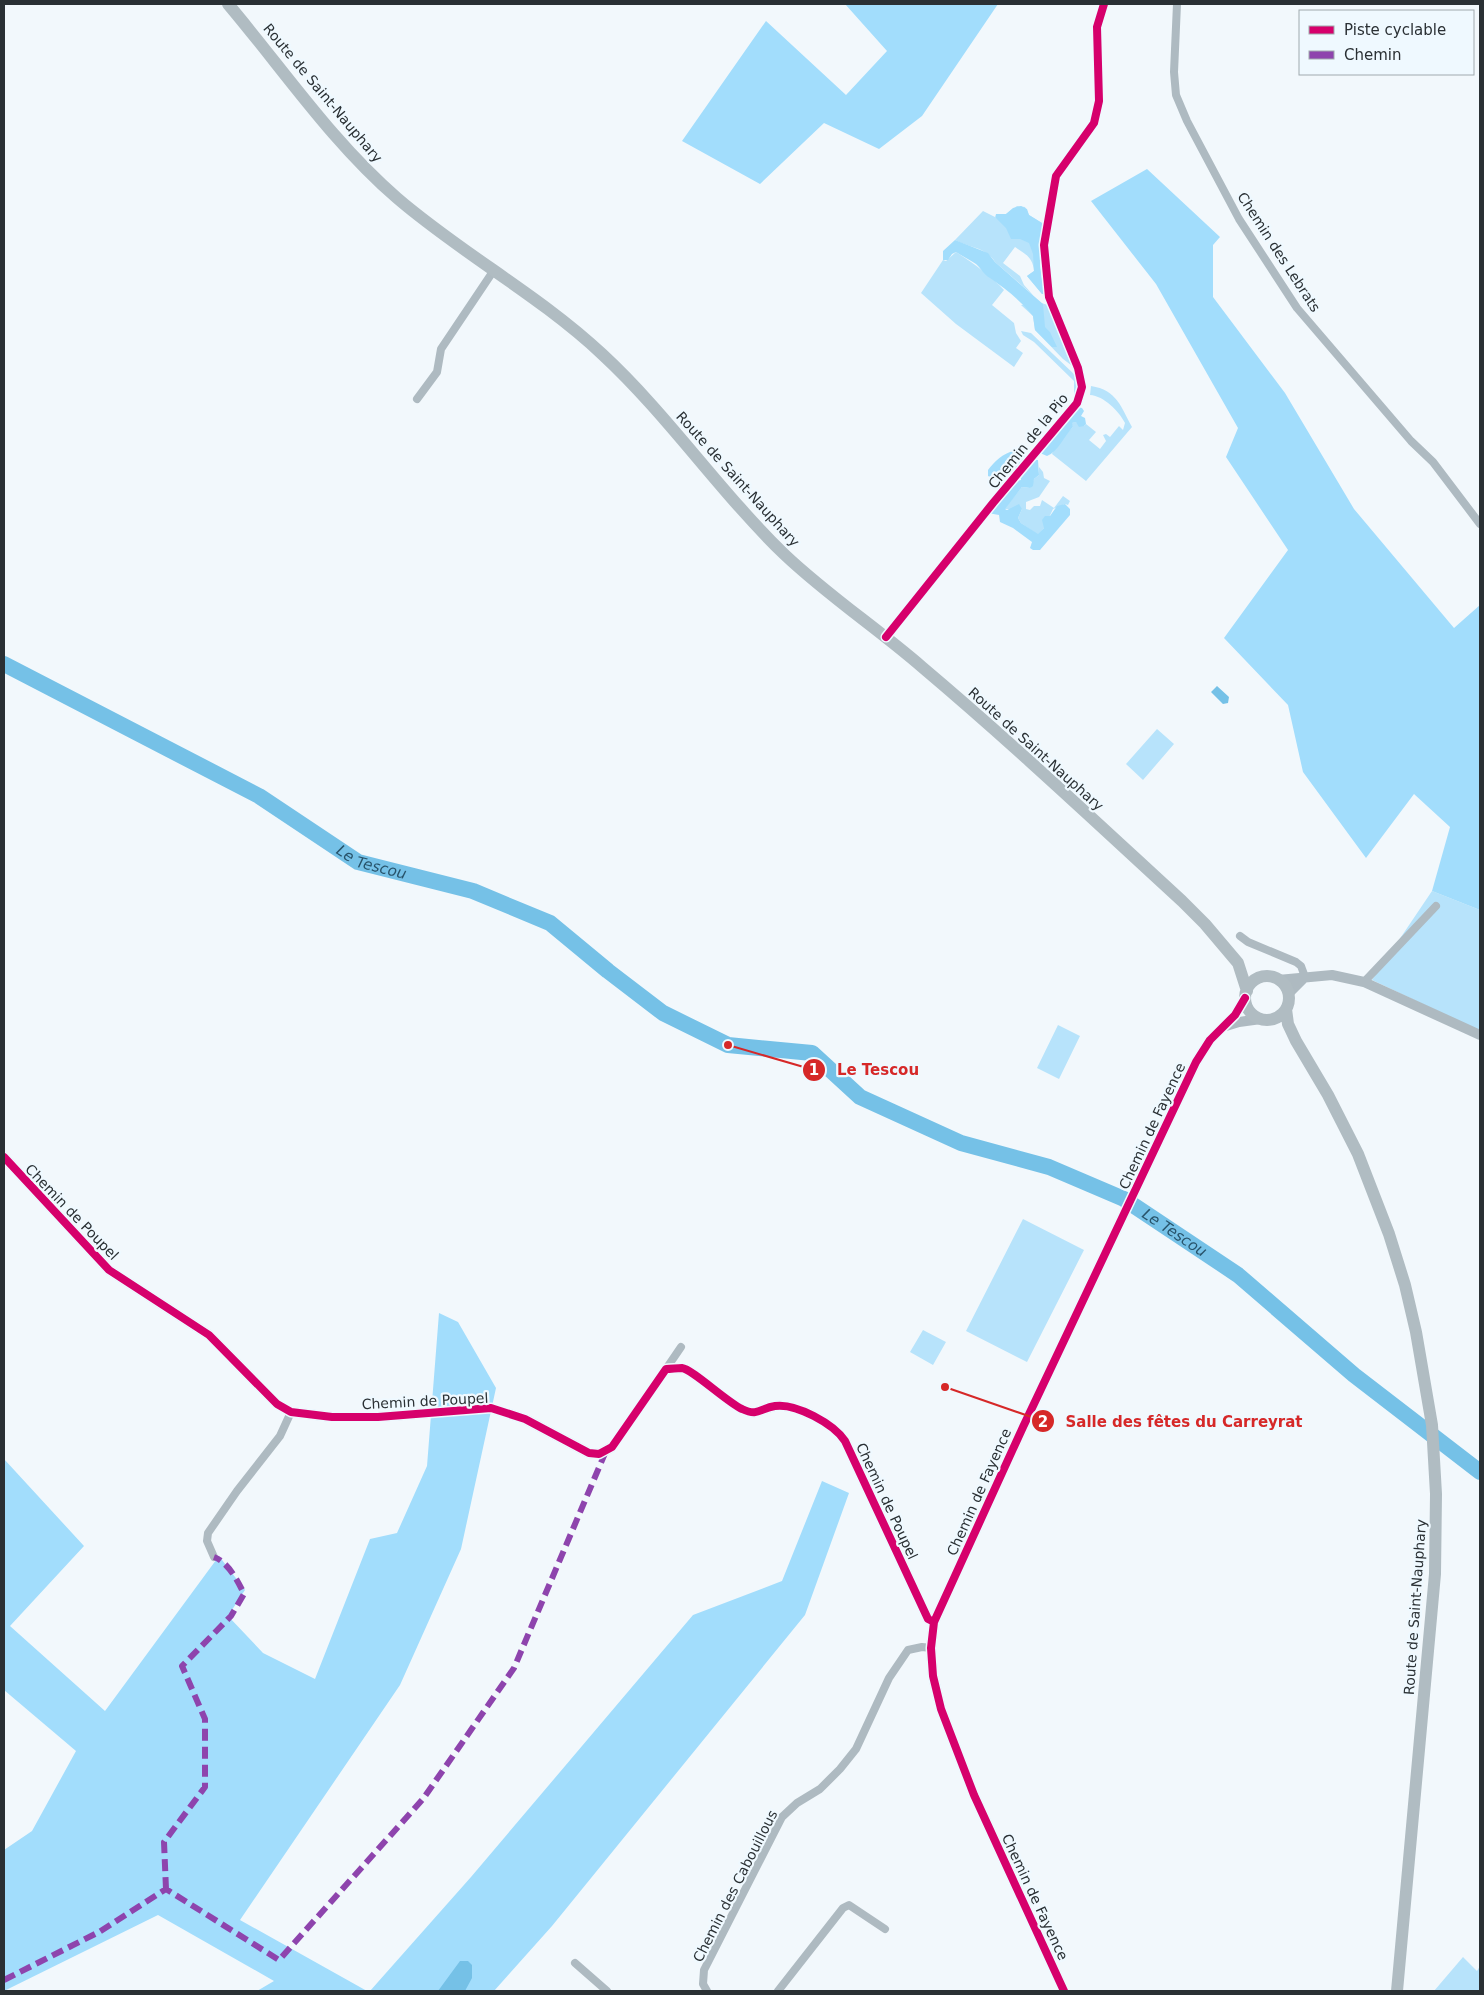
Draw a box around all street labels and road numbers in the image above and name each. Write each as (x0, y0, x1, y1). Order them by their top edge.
street label: Route de Saint-Nauphary (260, 20, 386, 166)
street label: Chemin des Lebrats (1234, 189, 1324, 315)
street label: Chemin de la Pio (985, 390, 1071, 492)
street label: Route de Saint-Nauphary (673, 408, 803, 550)
street label: Route de Saint-Nauphary (965, 684, 1107, 814)
street label: Chemin de Fayence (1116, 1060, 1188, 1192)
street label: Chemin de Poupel (22, 1161, 122, 1263)
street label: Chemin de Poupel (361, 1390, 489, 1412)
street label: Chemin de Fayence (944, 1426, 1014, 1558)
street label: Chemin de Poupel (853, 1440, 921, 1562)
street label: Route de Saint-Nauphary (1401, 1519, 1429, 1695)
street label: Chemin des Cabouillous (690, 1807, 780, 1965)
street label: Chemin de Fayence (999, 1831, 1071, 1963)

